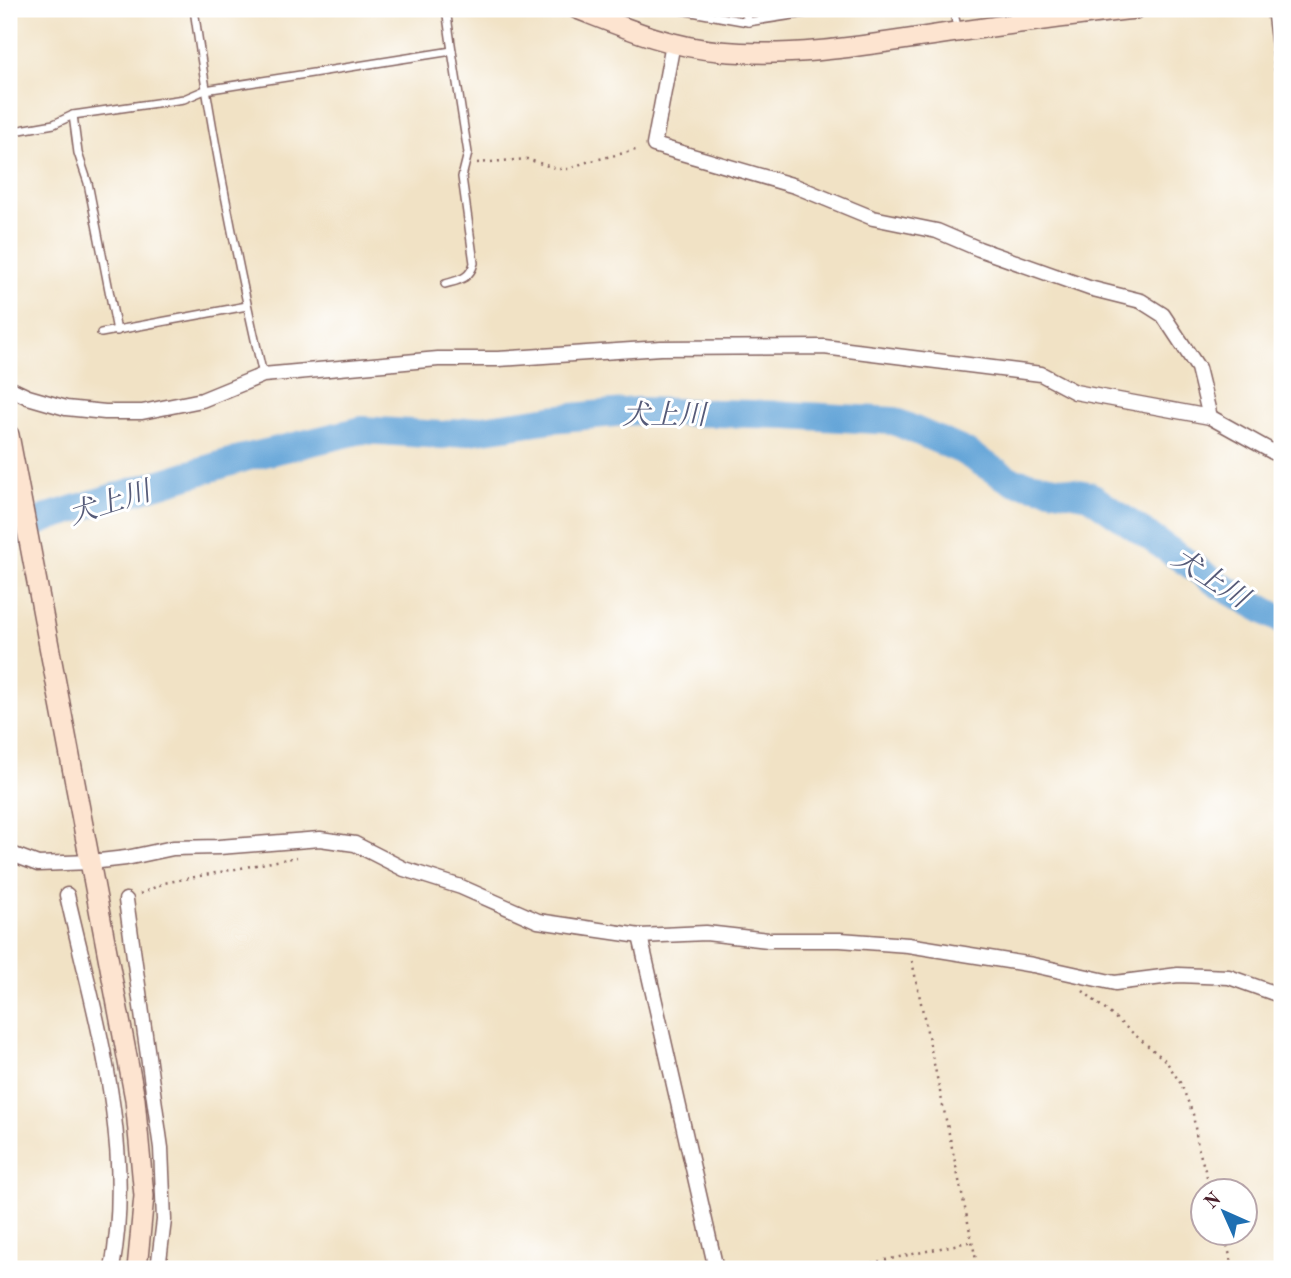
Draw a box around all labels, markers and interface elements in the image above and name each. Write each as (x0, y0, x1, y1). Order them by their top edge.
water label: 犬上川 (622, 400, 709, 431)
water label: 犬上川 (65, 475, 157, 531)
water label: 犬上川 (1167, 542, 1256, 616)
north arrow (1190, 1176, 1260, 1246)
text: N (1202, 1190, 1226, 1214)

